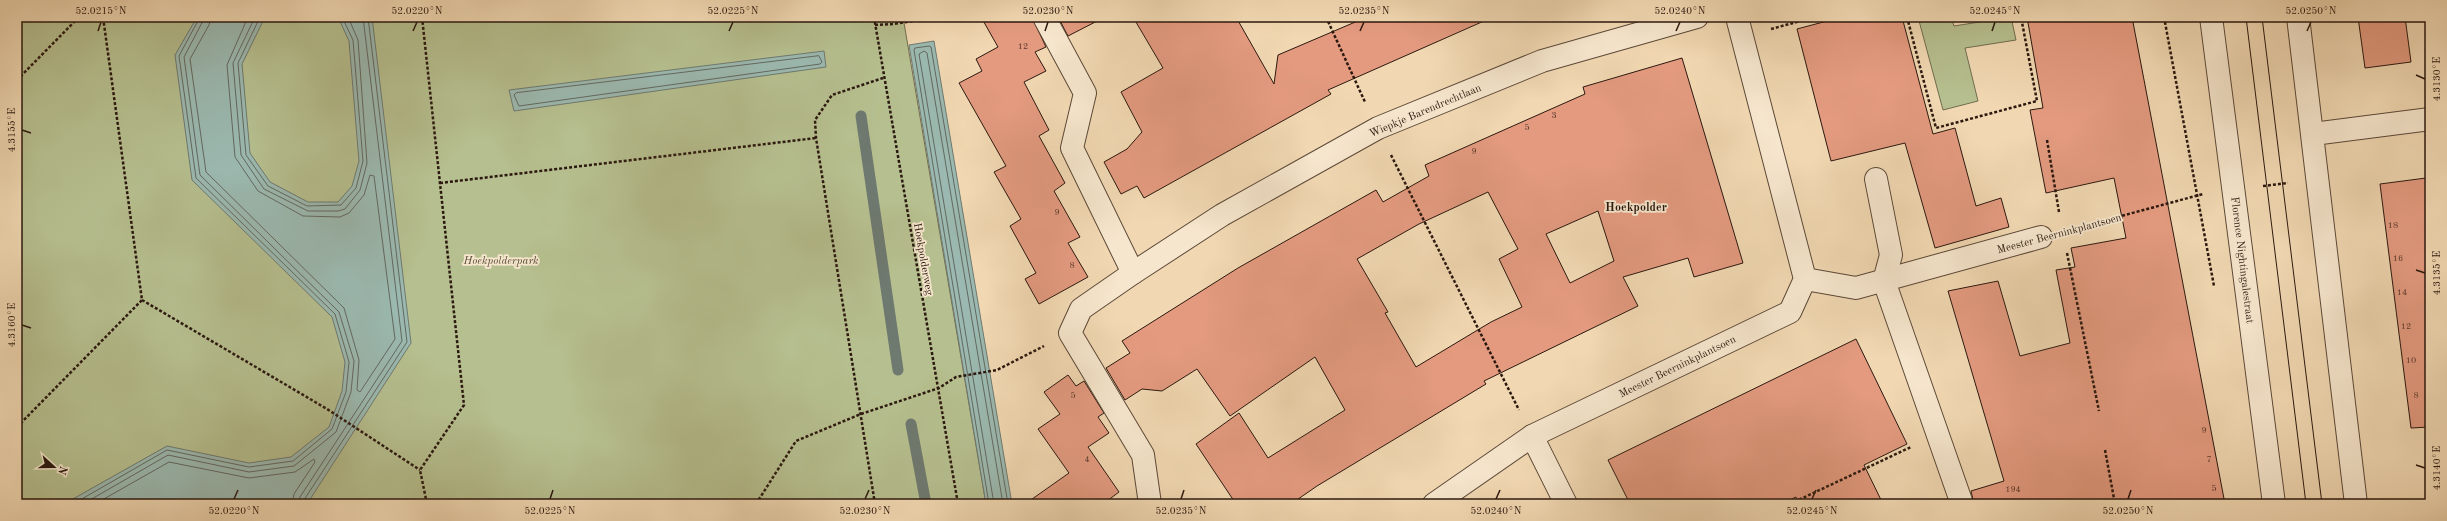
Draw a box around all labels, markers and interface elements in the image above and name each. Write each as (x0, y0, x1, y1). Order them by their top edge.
text: 52.0215°N (75, 6, 127, 16)
text: 52.0220°N (391, 6, 443, 16)
text: 52.0225°N (707, 6, 759, 16)
text: 52.0230°N (1022, 6, 1074, 16)
text: 52.0235°N (1338, 6, 1390, 16)
text: 52.0240°N (1654, 6, 1706, 16)
text: 52.0245°N (1969, 6, 2021, 16)
text: 52.0250°N (2285, 6, 2337, 16)
house number: 12 (1018, 42, 1028, 51)
text: 4.3130°E (2432, 57, 2442, 101)
street label: Wiepkje Barendrechtlaan (1368, 83, 1483, 140)
text: 4.3155°E (7, 108, 17, 152)
house number: 3 (1551, 111, 1557, 120)
house number: 5 (1524, 123, 1530, 132)
house number: 9 (1471, 147, 1477, 156)
street label: Florence Nightingalestraat (2228, 196, 2255, 324)
district label: Hoekpolder (1605, 202, 1667, 214)
house number: 9 (1054, 208, 1060, 217)
street label: Meester Beerninkplantsoen (1996, 212, 2123, 256)
house number: 18 (2388, 221, 2398, 230)
street label: Hoekpolderweg (911, 222, 934, 296)
text: 4.3135°E (2432, 251, 2442, 295)
house number: 16 (2393, 254, 2403, 263)
park label: Hoekpolderpark (462, 256, 539, 267)
house number: 8 (1069, 261, 1075, 270)
house number: 14 (2397, 288, 2407, 297)
text: 4.3160°E (7, 303, 17, 347)
house number: 12 (2401, 322, 2411, 331)
street label: Meester Beerninkplantsoen (1617, 334, 1738, 400)
house number: 10 (2406, 356, 2416, 365)
house number: 5 (1070, 391, 1076, 400)
house number: 8 (2413, 391, 2419, 400)
house number: 9 (2201, 426, 2207, 435)
text: 4.3140°E (2432, 446, 2442, 490)
north arrow (34, 447, 74, 487)
house number: 4 (1084, 455, 1090, 464)
house number: 7 (2206, 455, 2212, 464)
text: N (55, 464, 69, 476)
house number: 5 (2211, 484, 2217, 493)
house number: 194 (2005, 485, 2021, 494)
text: 52.0220°N (208, 506, 260, 516)
text: 52.0225°N (524, 506, 576, 516)
text: 52.0230°N (839, 506, 891, 516)
text: 52.0235°N (1155, 506, 1207, 516)
text: 52.0240°N (1470, 506, 1522, 516)
text: 52.0245°N (1786, 506, 1838, 516)
text: 52.0250°N (2102, 506, 2154, 516)

